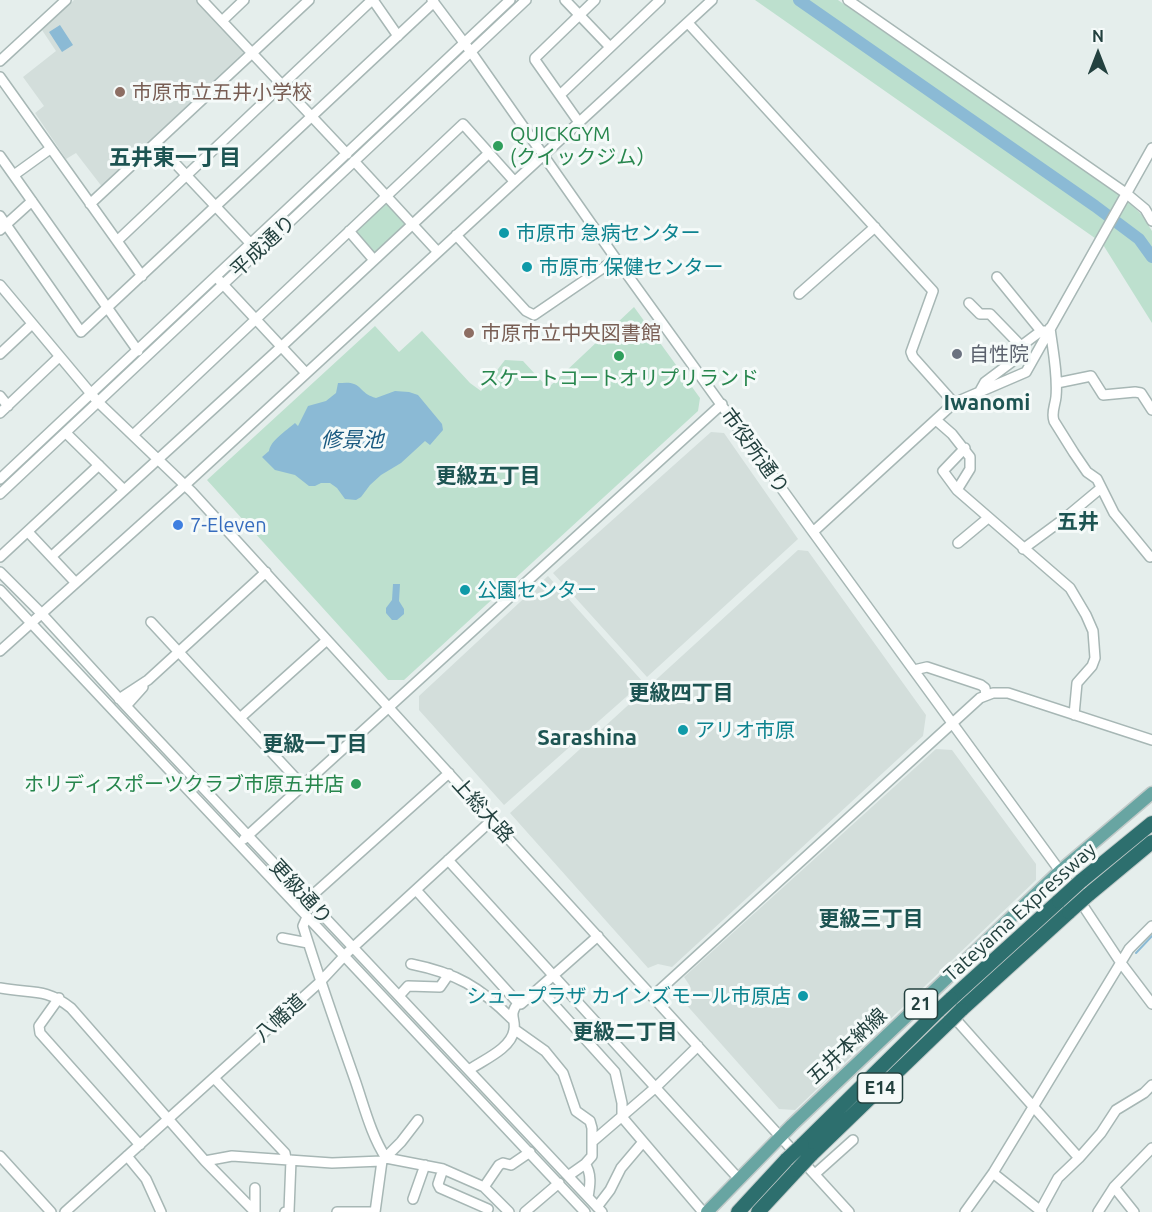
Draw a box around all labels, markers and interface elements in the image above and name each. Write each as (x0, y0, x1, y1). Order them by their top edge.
north arrow (1068, 24, 1128, 84)
text: N (1092, 27, 1104, 45)
place label: 市原市立五井小学校 (132, 80, 312, 104)
marker: 市原市立五井小学校 (113, 85, 127, 99)
place label: QUICKGYM (クイックジム） (510, 122, 656, 169)
marker: QUICKGYM (クイックジム） (491, 139, 505, 153)
district label: 五井東一丁目 (109, 145, 241, 171)
street label: 平成通り (226, 210, 300, 282)
place label: 市原市 急病センター (516, 221, 701, 245)
marker: 市原市 急病センター (497, 226, 511, 240)
place label: 市原市 保健センター (539, 255, 724, 279)
marker: 市原市 保健センター (520, 260, 534, 274)
place label: 市原市立中央図書館 (481, 321, 661, 345)
marker: 市原市立中央図書館 (462, 326, 476, 340)
place label: 自性院 (969, 342, 1029, 366)
marker: 自性院 (950, 347, 964, 361)
marker: スケートコートオリプリランド (612, 349, 626, 363)
place label: スケートコートオリプリランド (479, 366, 759, 390)
district label: Iwanomi (944, 390, 1030, 416)
street label: 市役所通り (716, 403, 794, 499)
water label: 修景池 (321, 427, 383, 453)
district label: 更級五丁目 (436, 463, 540, 489)
district label: 五井 (1057, 509, 1099, 535)
place label: 7-Eleven (190, 513, 267, 537)
marker: 7-Eleven (171, 518, 185, 532)
place label: 公園センター (477, 578, 597, 602)
marker: 公園センター (458, 583, 472, 597)
district label: 更級四丁目 (629, 680, 733, 706)
place label: アリオ市原 (695, 718, 795, 742)
marker: アリオ市原 (676, 723, 690, 737)
district label: Sarashina (537, 725, 637, 751)
district label: 更級一丁目 (263, 731, 367, 757)
place label: ホリディスポーツクラブ市原五井店 (24, 772, 344, 796)
street label: 上総大路 (447, 772, 519, 848)
marker: ホリディスポーツクラブ市原五井店 (349, 777, 363, 791)
street label: Tateyama Expressway (939, 837, 1101, 987)
street label: 更級通り (265, 855, 337, 929)
district label: 更級三丁目 (819, 906, 923, 932)
place label: シュープラザ カインズモール市原店 (466, 984, 791, 1008)
street label: 八幡道 (250, 989, 310, 1047)
marker: シュープラザ カインズモール市原店 (796, 989, 810, 1003)
road number: 21 (904, 989, 938, 1019)
street label: 五井本納線 (802, 1003, 892, 1089)
district label: 更級二丁目 (573, 1019, 677, 1045)
road number: E14 (858, 1073, 902, 1103)

